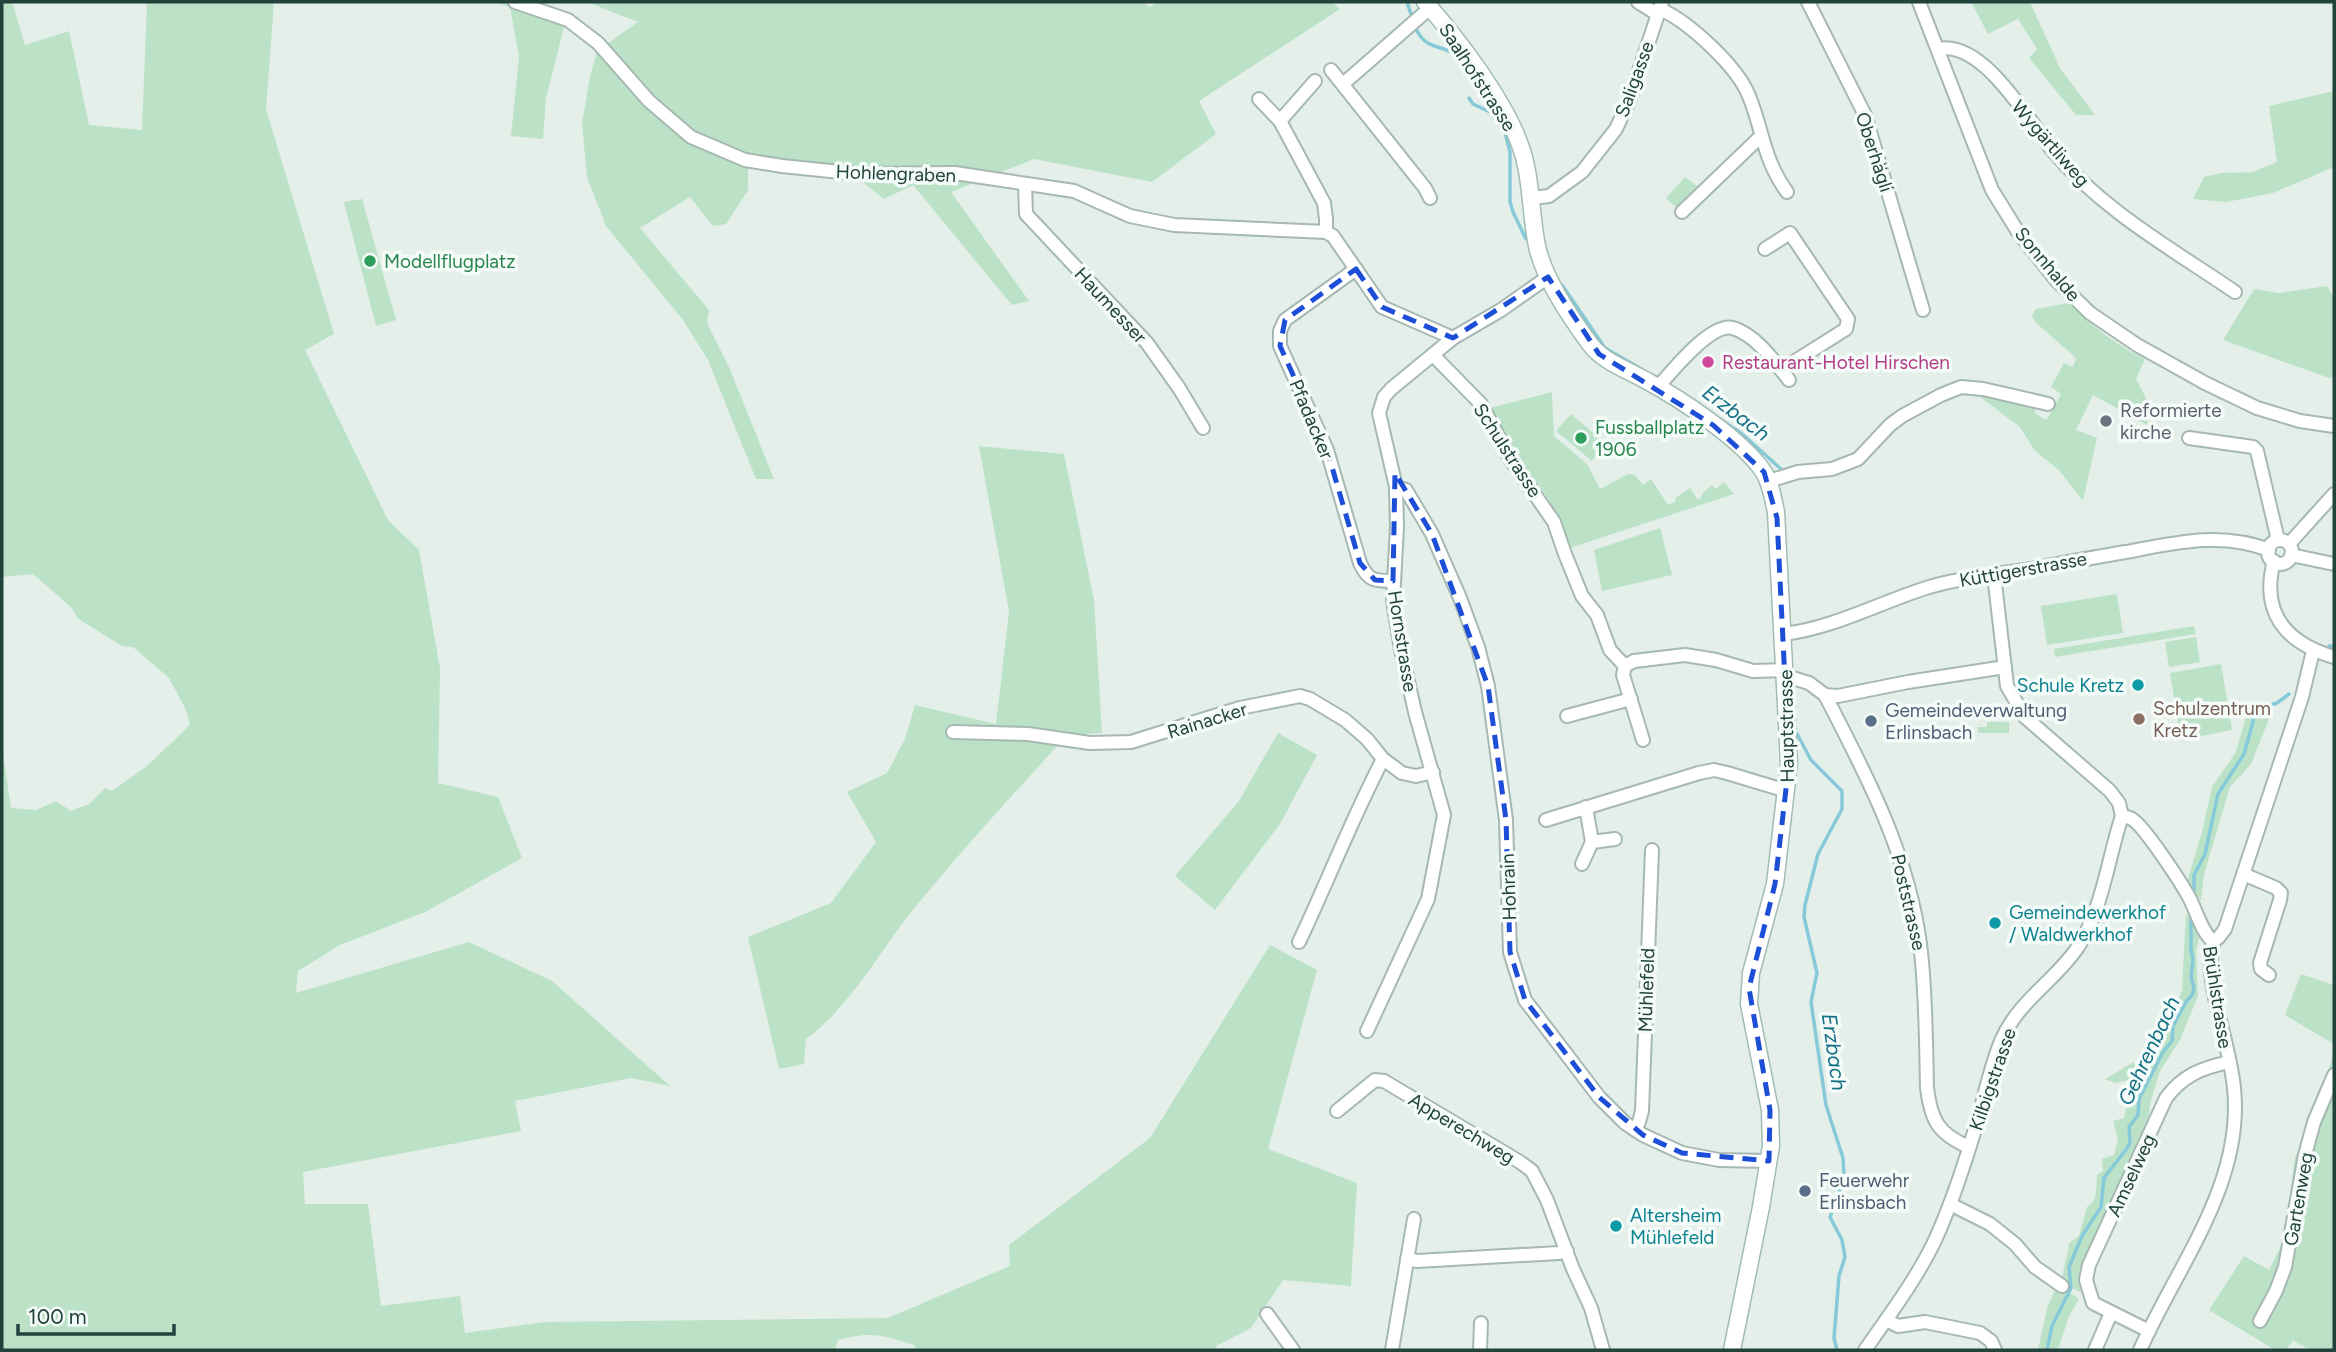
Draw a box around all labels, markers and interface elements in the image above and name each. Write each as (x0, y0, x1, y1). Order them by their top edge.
street label: Saalhofstrasse (1434, 19, 1521, 136)
street label: Saligasse (1610, 38, 1659, 120)
street label: Wygärtliweg (2007, 95, 2094, 191)
street label: Oberhägli (1851, 109, 1898, 195)
street label: Hohlengraben (835, 160, 957, 187)
street label: Sonnhalde (2010, 223, 2085, 306)
place label: Modellflugplatz (384, 250, 516, 273)
marker: Modellflugplatz (362, 253, 378, 269)
street label: Haumesser (1070, 263, 1152, 349)
place label: Restaurant-Hotel Hirschen (1722, 351, 1950, 374)
marker: Restaurant-Hotel Hirschen (1700, 354, 1716, 370)
street label: Pfadacker (1284, 376, 1339, 463)
water label: Erzbach (1698, 379, 1775, 446)
street label: Schulstrasse (1469, 399, 1547, 502)
place label: Reformierte kirche (2120, 399, 2222, 444)
marker: Reformierte kirche (2098, 413, 2114, 429)
place label: Fussballplatz 1906 (1595, 416, 1704, 461)
marker: Fussballplatz 1906 (1573, 430, 1589, 446)
street label: Küttigerstrasse (1958, 547, 2089, 592)
street label: Hornstrasse (1383, 589, 1422, 694)
street label: Hauptstrasse (1774, 669, 1799, 783)
place label: Schule Kretz (2017, 674, 2124, 697)
marker: Schule Kretz (2130, 677, 2146, 693)
street label: Rainacker (1164, 697, 1250, 744)
place label: Schulzentrum Kretz (2153, 697, 2271, 742)
place label: Gemeindeverwaltung Erlinsbach (1885, 699, 2067, 744)
marker: Schulzentrum Kretz (2131, 711, 2147, 727)
marker: Gemeindeverwaltung Erlinsbach (1863, 713, 1879, 729)
street label: Poststrasse (1886, 852, 1931, 952)
street label: Hohrain (1496, 853, 1521, 921)
place label: Gemeindewerkhof / Waldwerkhof (2009, 901, 2166, 946)
marker: Gemeindewerkhof / Waldwerkhof (1987, 915, 2003, 931)
street label: Brühlstrasse (2198, 944, 2237, 1050)
street label: Mühlefeld (1634, 947, 1659, 1033)
water label: Gehrenbach (2112, 992, 2185, 1109)
water label: Erzbach (1817, 1012, 1852, 1092)
street label: Kilbigstrasse (1964, 1025, 2021, 1134)
street label: Apperechweg (1405, 1088, 1519, 1169)
street label: Amselweg (2102, 1130, 2161, 1220)
street label: Gartenweg (2279, 1150, 2318, 1248)
place label: Feuerwehr Erlinsbach (1819, 1169, 1910, 1214)
marker: Feuerwehr Erlinsbach (1797, 1183, 1813, 1199)
place label: Altersheim Mühlefeld (1630, 1204, 1721, 1249)
marker: Altersheim Mühlefeld (1608, 1218, 1624, 1234)
scale bar (18, 1292, 173, 1336)
text: 100 m (28, 1304, 87, 1329)

